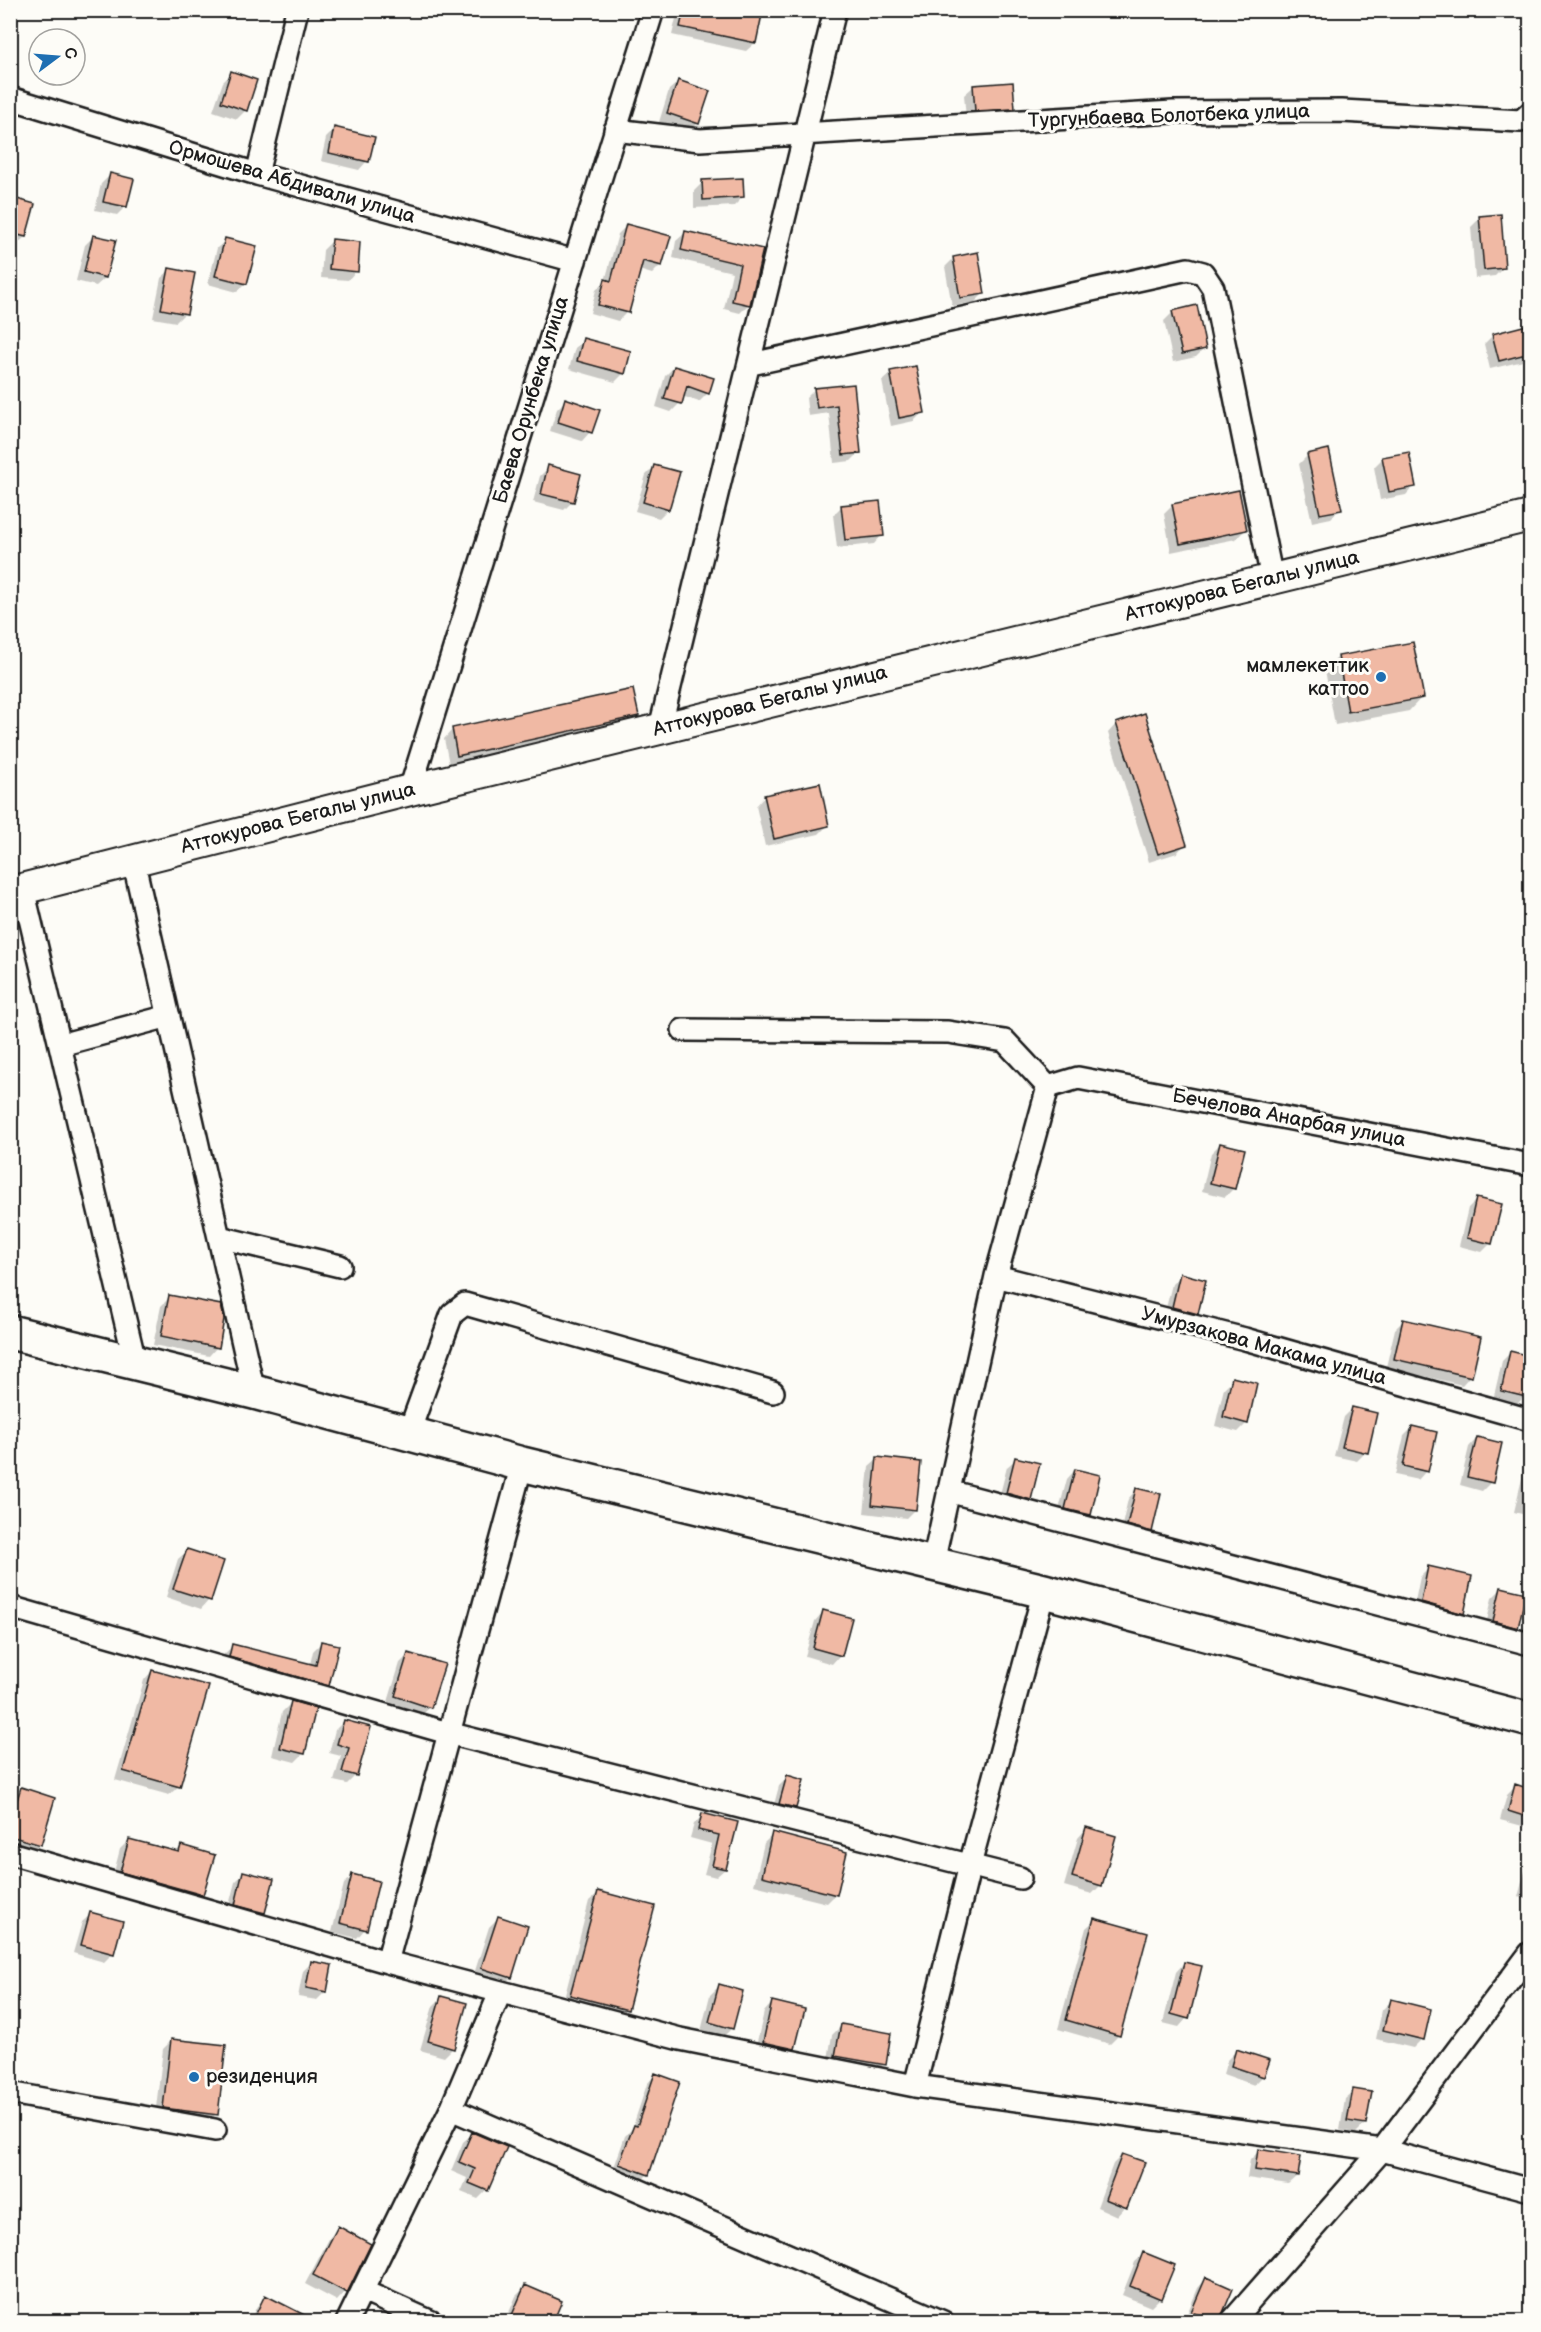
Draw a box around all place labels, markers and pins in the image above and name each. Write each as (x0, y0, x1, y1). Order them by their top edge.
place label: мамлекеттик каттоо (1246, 654, 1369, 701)
marker: мамлекеттик каттоо (1374, 670, 1388, 684)
place label: резиденция (206, 2065, 318, 2089)
marker: резиденция (187, 2070, 201, 2084)

